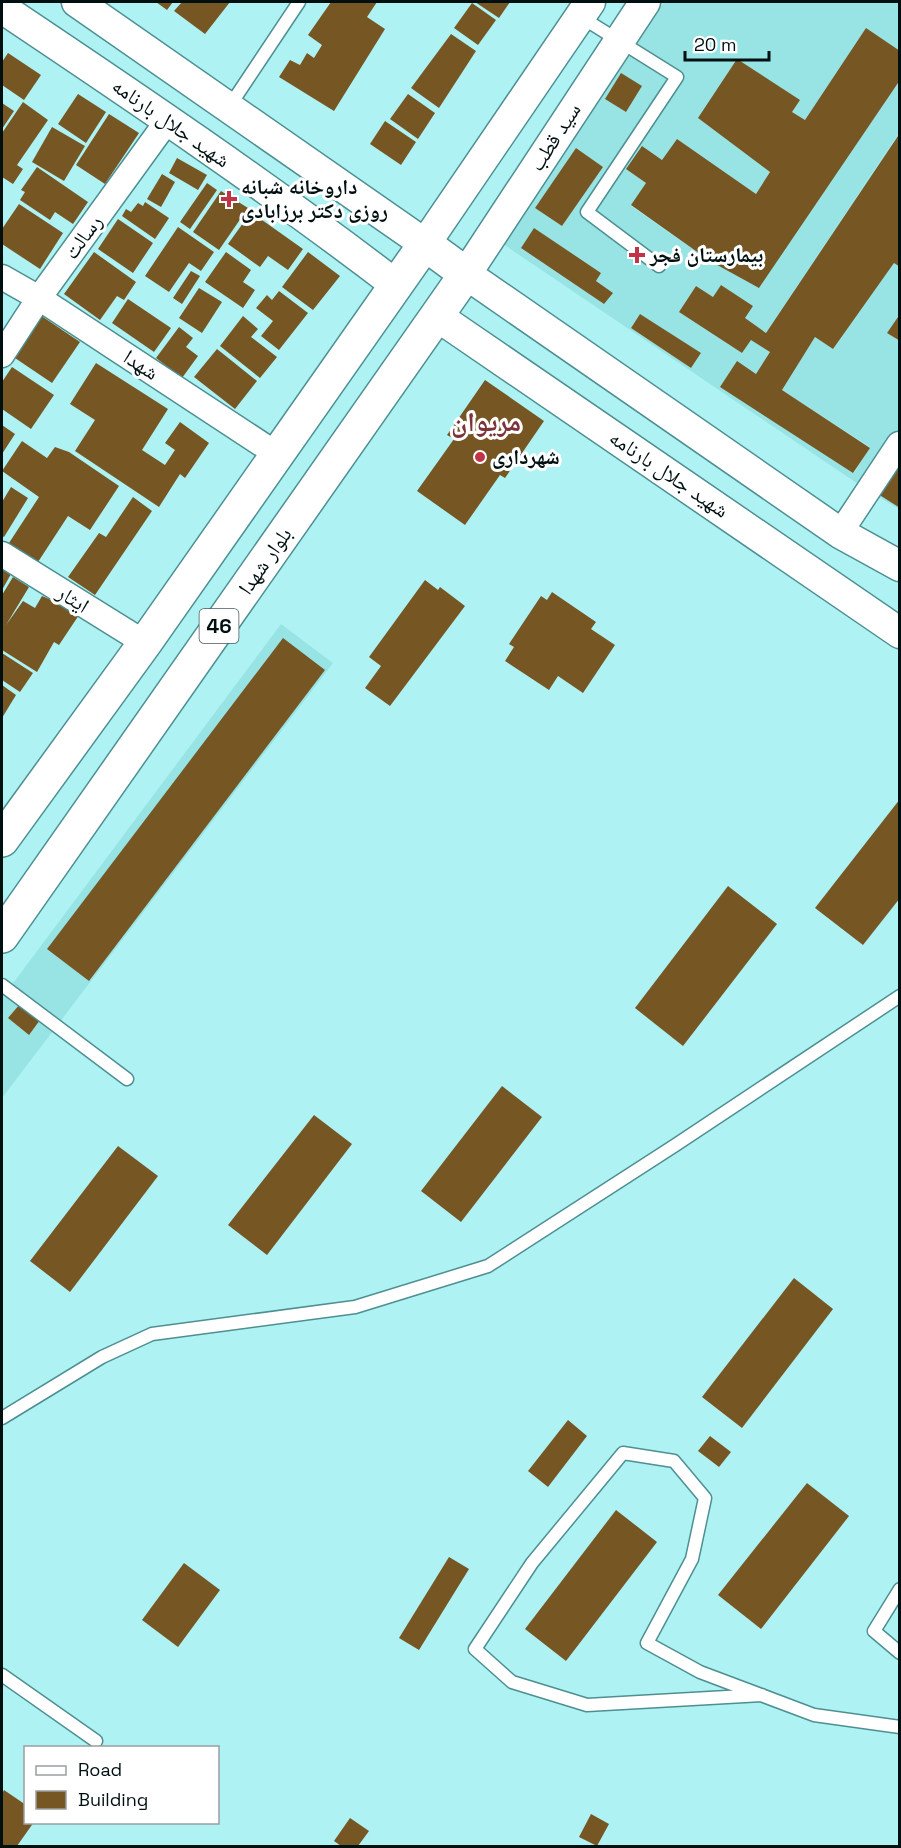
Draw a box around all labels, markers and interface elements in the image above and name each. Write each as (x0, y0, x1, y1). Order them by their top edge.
scale bar (685, 24, 769, 62)
text: 20 m (694, 33, 737, 56)
street label: شهید جلال بارنامه (107, 72, 236, 173)
street label: سید قطب (523, 98, 587, 176)
place label: داروخانه شبانه روزی دکتر برزابادی (241, 173, 388, 224)
marker: داروخانه شبانه روزی دکتر برزابادی (222, 192, 236, 206)
street label: رسالت (57, 209, 108, 264)
place label: بیمارستان فجر (649, 241, 763, 268)
marker: بیمارستان فجر (628, 246, 646, 264)
street label: شهدا (118, 343, 164, 386)
district label: مریوان (451, 404, 521, 439)
street label: شهید جلال بارنامه (604, 424, 734, 523)
place label: شهرداری (492, 443, 560, 470)
marker: شهرداری (473, 450, 487, 464)
street label: بلوار شهدا (232, 522, 297, 600)
street label: ایثار (51, 578, 94, 619)
road number: 46 (200, 609, 238, 643)
legend (24, 1746, 219, 1824)
text: Road (78, 1758, 122, 1781)
text: Building (78, 1788, 148, 1811)

